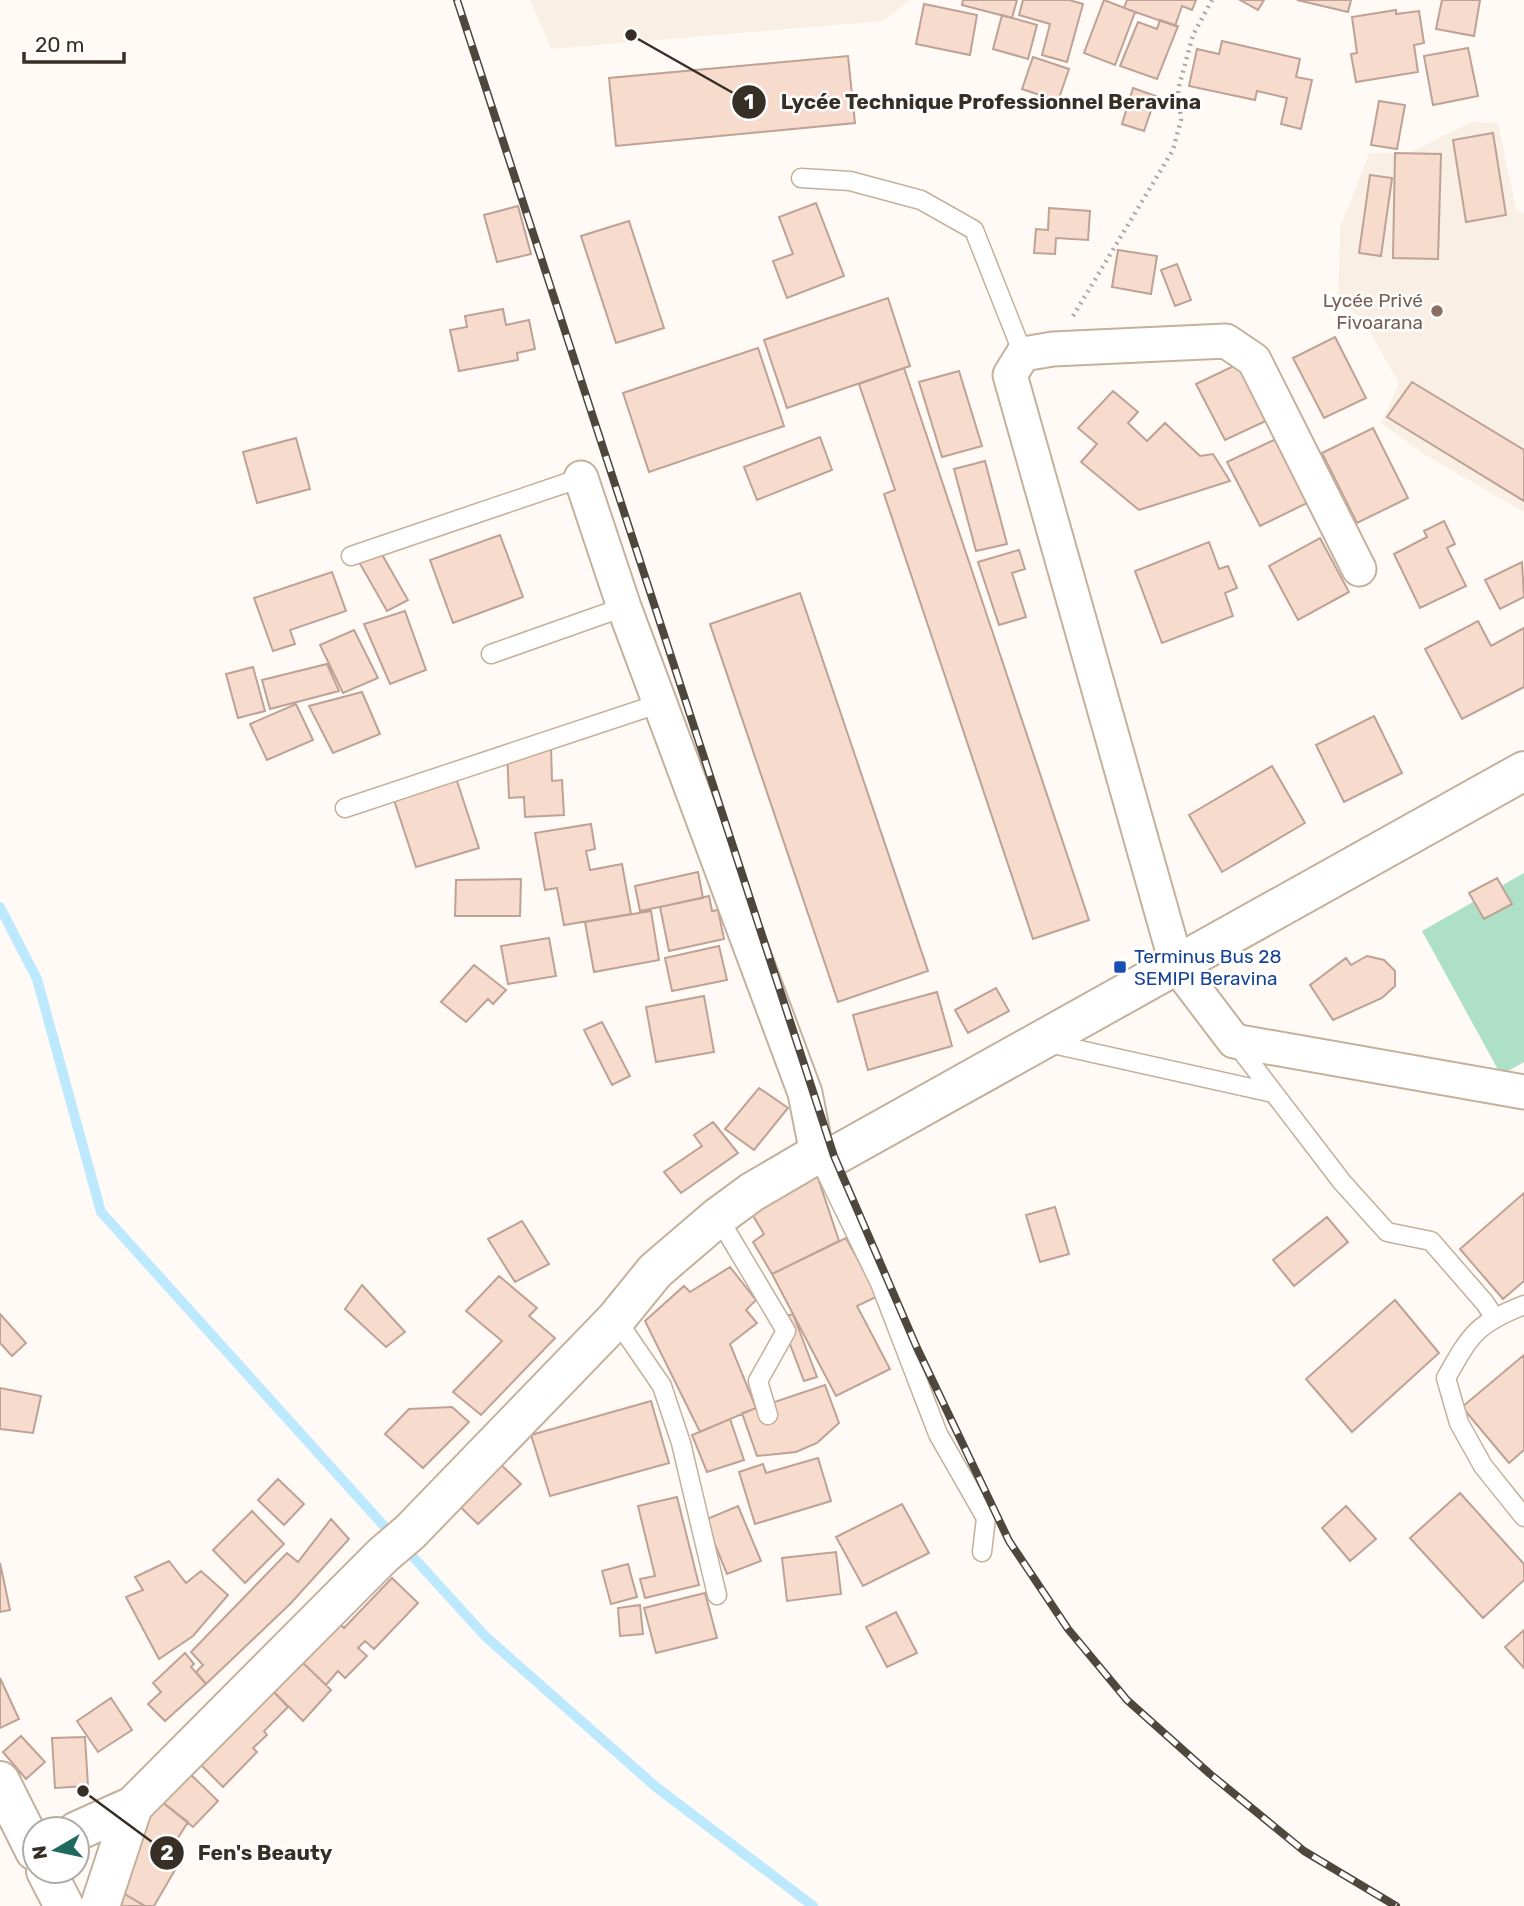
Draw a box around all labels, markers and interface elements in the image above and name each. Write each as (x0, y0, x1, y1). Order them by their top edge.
scale bar (24, 21, 124, 65)
text: 20 m (35, 32, 84, 57)
callout: Lycée Technique Professionnel Beravina (731, 81, 1215, 123)
text: 1 (744, 89, 754, 114)
text: Lycée Technique Professionnel Beravina (781, 89, 1201, 114)
place label: Lycée Privé Fivoarana (1323, 289, 1423, 334)
marker: Lycée Privé Fivoarana (1429, 303, 1445, 319)
place label: Terminus Bus 28 SEMIPI Beravina (1134, 945, 1282, 990)
marker: Terminus Bus 28 SEMIPI Beravina (1112, 959, 1128, 975)
north arrow (21, 1815, 91, 1885)
callout: Fen's Beauty (149, 1832, 347, 1874)
text: 2 (160, 1840, 174, 1865)
text: Fen's Beauty (198, 1840, 333, 1865)
text: N (27, 1844, 52, 1861)

